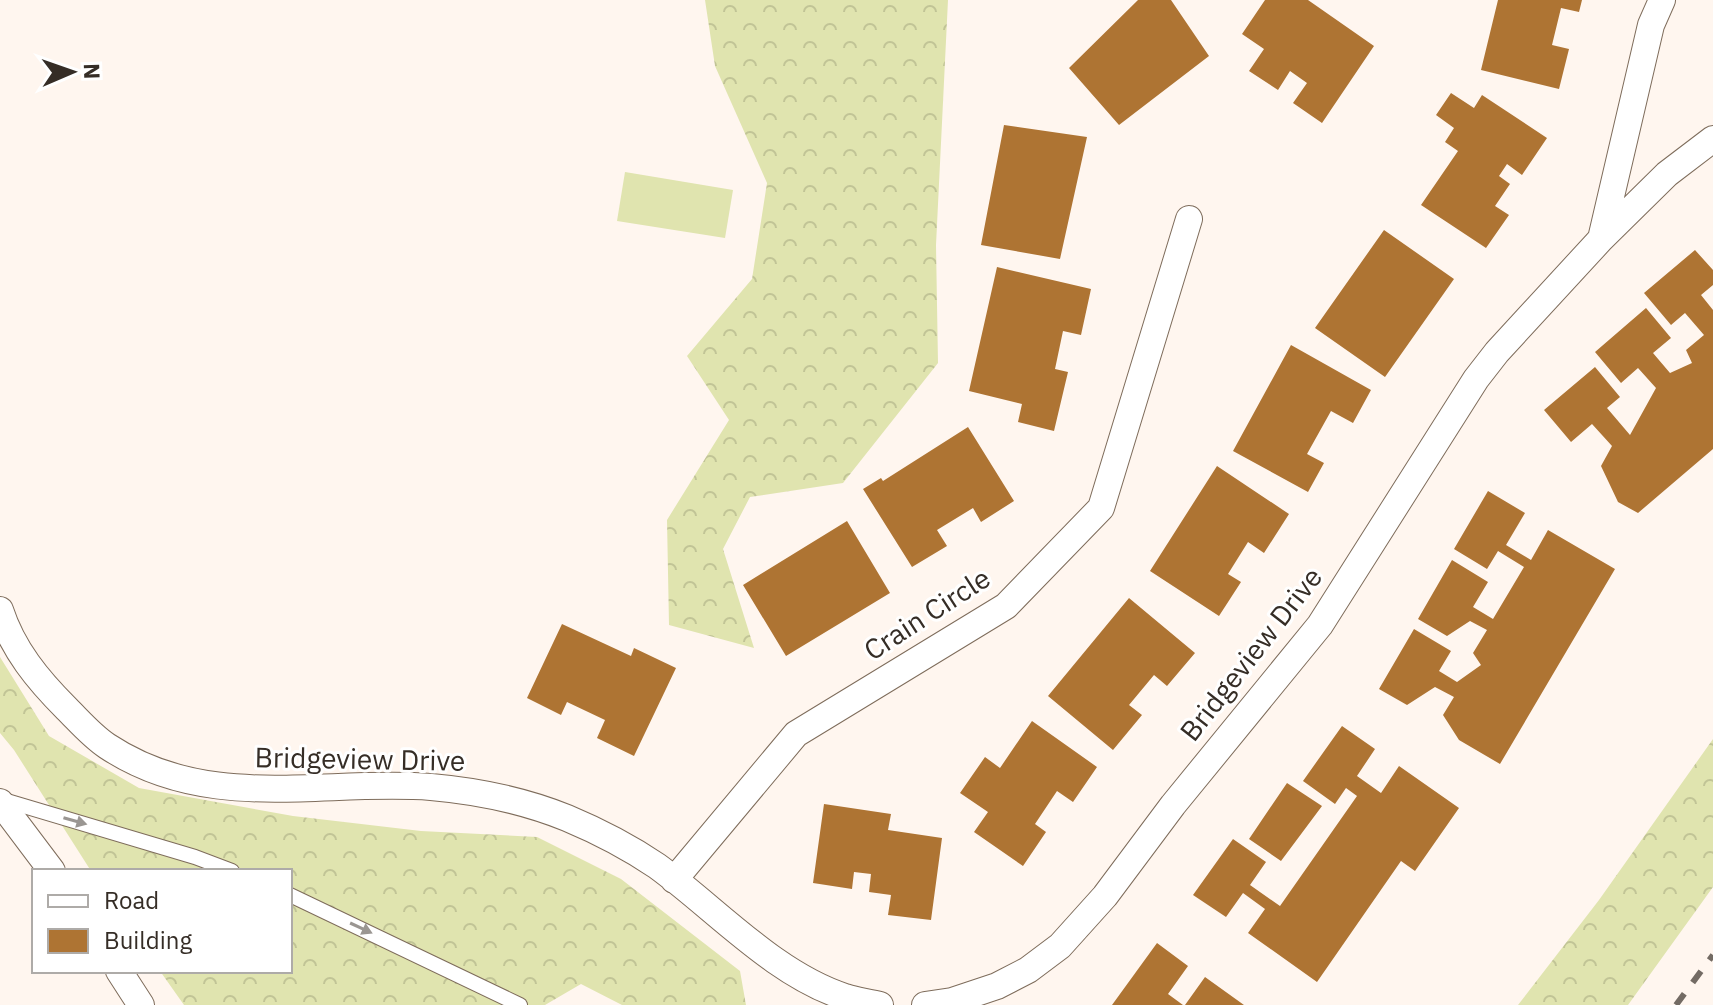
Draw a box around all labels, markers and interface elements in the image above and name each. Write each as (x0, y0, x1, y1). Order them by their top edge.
north arrow (32, 32, 112, 112)
text: N (78, 63, 107, 80)
street label: Crain Circle (856, 559, 997, 668)
street label: Bridgeview Drive (1171, 559, 1330, 748)
street label: Bridgeview Drive (254, 738, 466, 779)
one-way arrow (63, 815, 88, 827)
legend (32, 869, 292, 973)
text: Road (104, 884, 159, 916)
one-way arrow (349, 921, 372, 935)
text: Building (104, 924, 192, 956)

